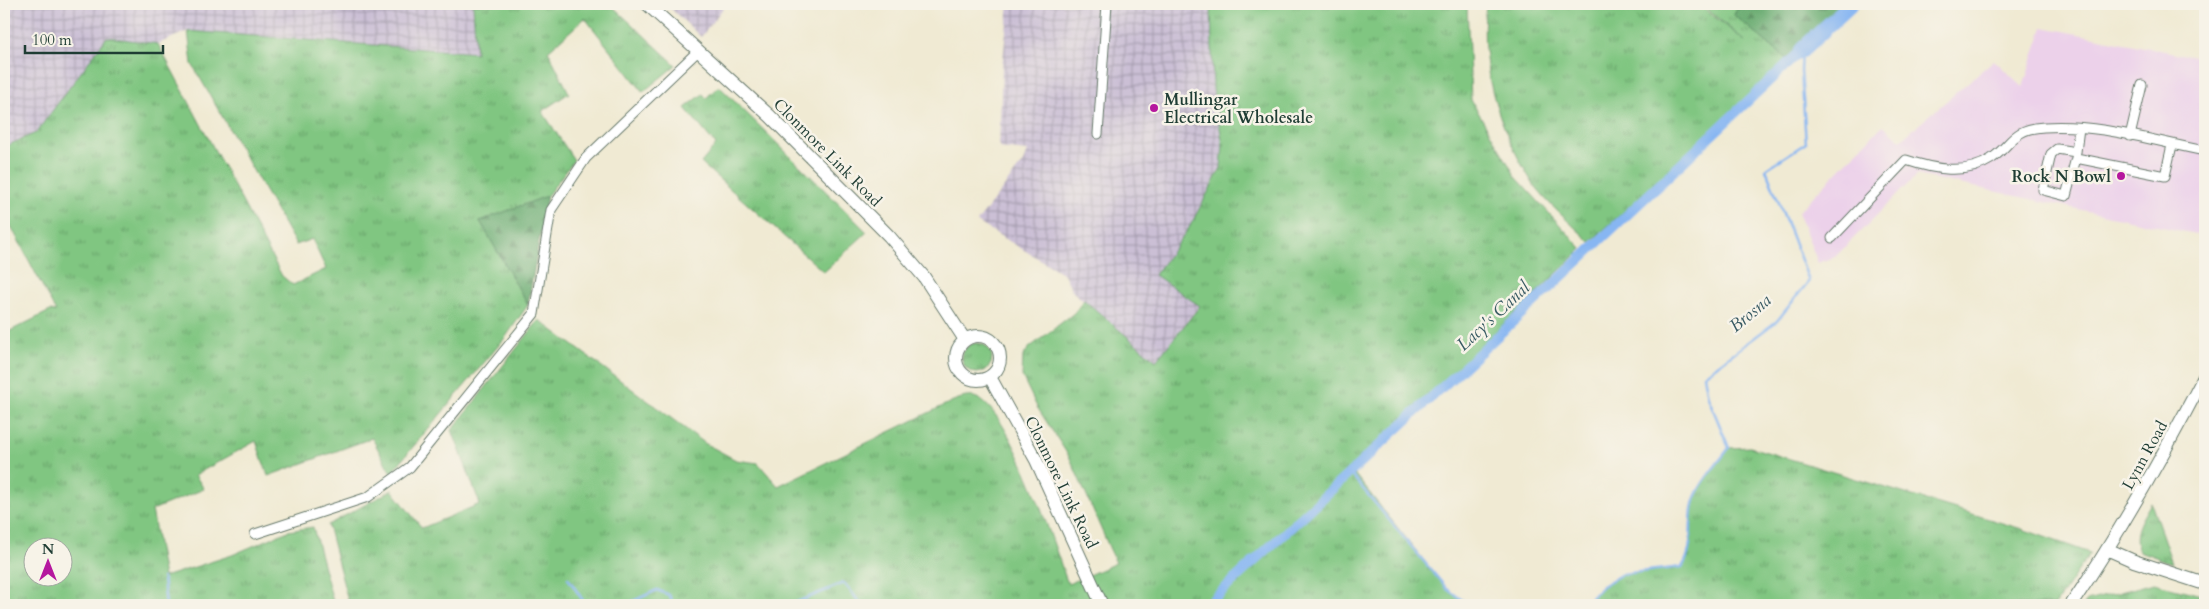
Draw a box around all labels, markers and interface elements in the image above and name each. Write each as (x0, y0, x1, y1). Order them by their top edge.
scale bar (25, 22, 162, 54)
text: 100 m (32, 30, 72, 50)
place label: Mullingar Electrical Wholesale (1164, 89, 1313, 129)
street label: Clonmore Link Road (768, 94, 887, 212)
marker: Mullingar Electrical Wholesale (1148, 102, 1160, 114)
place label: Rock N Bowl (2011, 166, 2111, 188)
marker: Rock N Bowl (2115, 170, 2127, 182)
water label: Lacy's Canal (1451, 275, 1536, 357)
water label: Brosna (1724, 288, 1777, 338)
street label: Clonmore Link Road (1019, 412, 1103, 553)
street label: Lynn Road (2117, 417, 2173, 494)
north arrow (22, 536, 72, 586)
text: N (42, 540, 54, 559)

